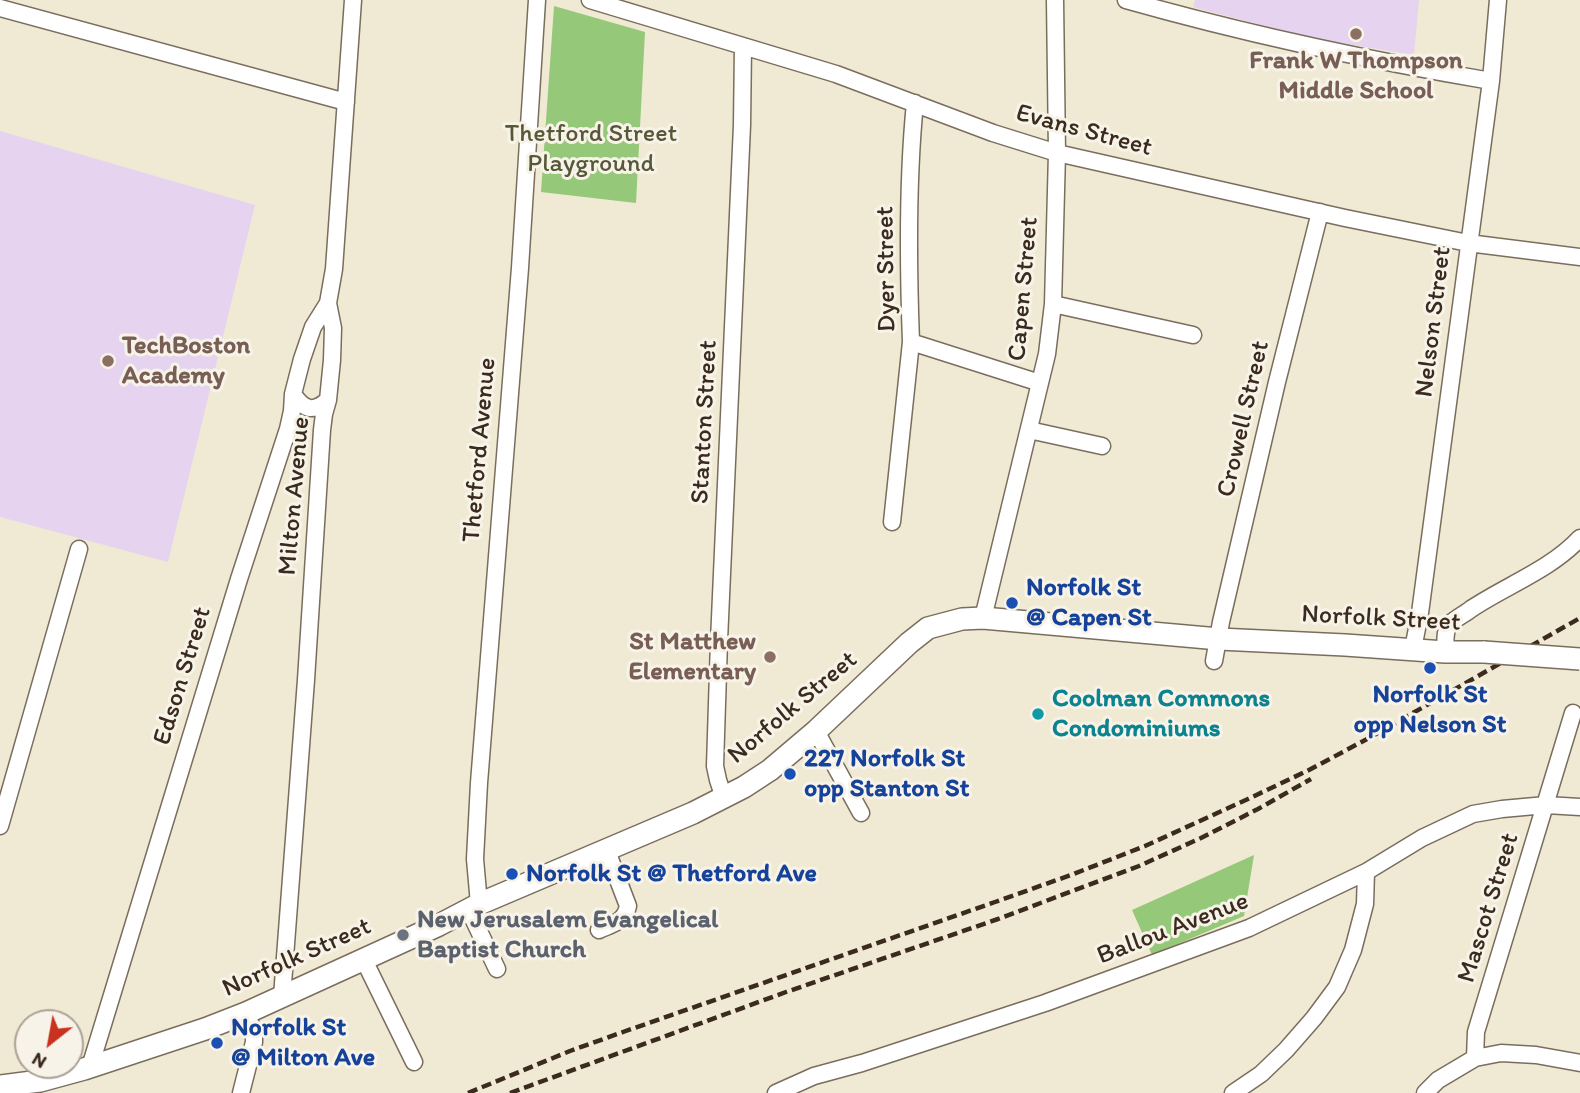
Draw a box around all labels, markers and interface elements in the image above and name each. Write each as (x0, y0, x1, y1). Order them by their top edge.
marker: Frank W Thompson Middle School (1348, 26, 1364, 42)
place label: Frank W Thompson Middle School (1249, 45, 1463, 106)
street label: Evans Street (1013, 98, 1155, 164)
park label: Thetford Street Playground (505, 118, 677, 180)
street label: Dyer Street (870, 206, 904, 332)
street label: Capen Street (1002, 216, 1046, 362)
street label: Nelson Street (1409, 245, 1459, 399)
place label: TechBoston Academy (122, 330, 250, 392)
street label: Crowell Street (1211, 338, 1277, 500)
street label: Stanton Street (685, 339, 725, 505)
marker: TechBoston Academy (100, 353, 116, 369)
street label: Thetford Avenue (456, 356, 504, 544)
street label: Milton Avenue (273, 415, 317, 577)
place label: Norfolk St @ Capen St (1026, 572, 1152, 634)
marker: Norfolk St @ Capen St (1004, 595, 1020, 611)
street label: Norfolk Street (1301, 599, 1461, 639)
street label: Edson Street (147, 603, 219, 749)
place label: St Matthew Elementary (628, 626, 756, 688)
street label: Norfolk Street (722, 645, 864, 771)
marker: St Matthew Elementary (762, 649, 778, 665)
marker: Norfolk St opp Nelson St (1422, 660, 1438, 676)
place label: Norfolk St opp Nelson St (1354, 679, 1506, 740)
place label: Coolman Commons Condominiums (1052, 683, 1270, 744)
marker: Coolman Commons Condominiums (1030, 706, 1046, 722)
place label: 227 Norfolk St opp Stanton St (804, 743, 969, 804)
marker: 227 Norfolk St opp Stanton St (782, 766, 798, 782)
street label: Mascot Street (1451, 829, 1527, 987)
place label: Norfolk St @ Thetford Ave (526, 858, 817, 890)
marker: Norfolk St @ Thetford Ave (504, 866, 520, 882)
street label: Ballou Avenue (1093, 886, 1253, 972)
place label: New Jerusalem Evangelical Baptist Church (417, 904, 718, 965)
street label: Norfolk Street (218, 911, 376, 1005)
marker: New Jerusalem Evangelical Baptist Church (395, 927, 411, 943)
north arrow (14, 1009, 84, 1079)
place label: Norfolk St @ Milton Ave (231, 1012, 375, 1074)
marker: Norfolk St @ Milton Ave (209, 1035, 225, 1051)
text: N (28, 1048, 50, 1074)

